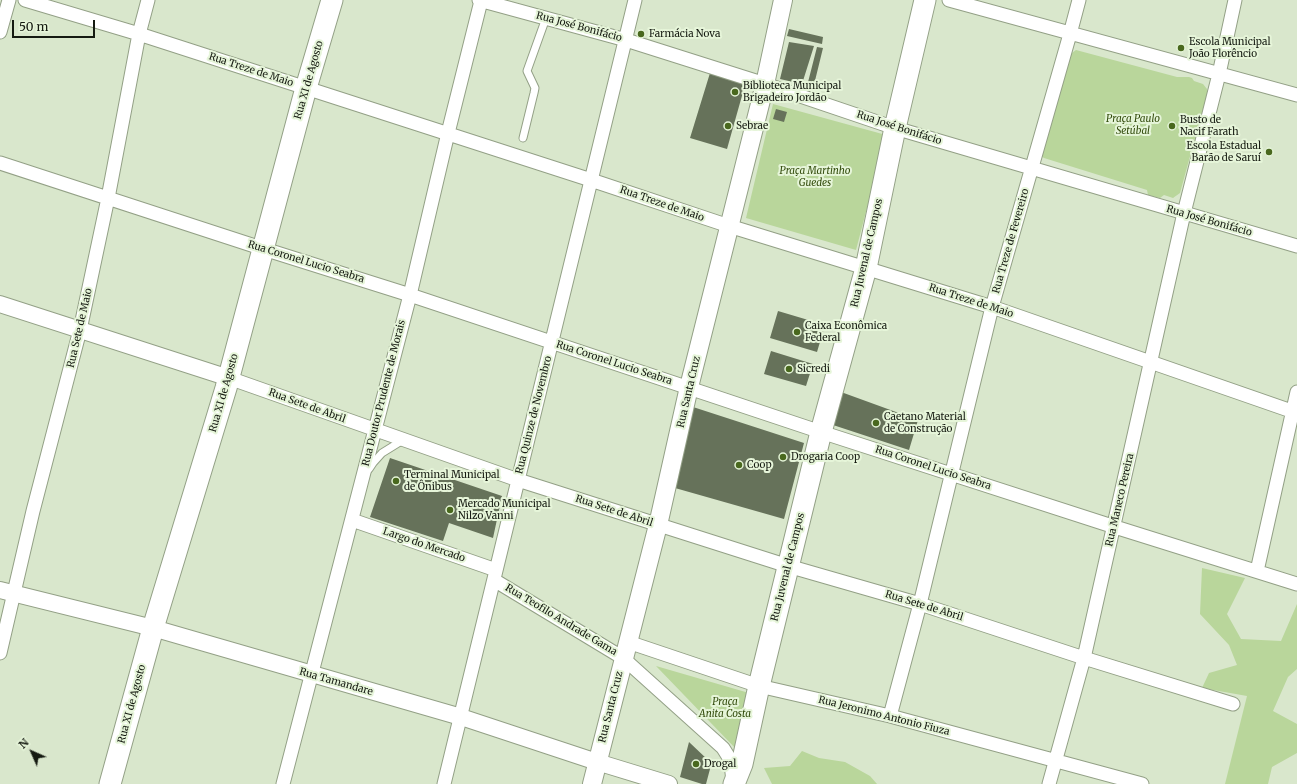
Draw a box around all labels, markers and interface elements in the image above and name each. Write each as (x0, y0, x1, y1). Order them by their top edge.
street label: Rua José Bonifácio (535, 10, 623, 44)
scale bar (14, 12, 97, 38)
text: 50 m (19, 19, 48, 34)
place label: Farmácia Nova (649, 28, 720, 40)
marker: Farmácia Nova (636, 29, 646, 39)
place label: Escola Municipal João Florêncio (1189, 36, 1271, 60)
street label: Rua XI de Agosto (292, 39, 326, 121)
marker: Escola Municipal João Florêncio (1176, 43, 1186, 53)
street label: Rua Treze de Maio (207, 51, 295, 89)
place label: Biblioteca Municipal Brigadeiro Jordão (743, 80, 841, 104)
marker: Biblioteca Municipal Brigadeiro Jordão (730, 87, 740, 97)
street label: Rua José Bonifácio (855, 109, 943, 147)
park label: Praça Paulo Setúbal (1106, 113, 1160, 136)
place label: Busto de Nacif Farath (1180, 114, 1239, 138)
place label: Sebrae (736, 120, 768, 132)
marker: Sebrae (723, 121, 733, 131)
marker: Busto de Nacif Farath (1167, 121, 1177, 131)
place label: Escola Estadual Barão de Saruí (1186, 140, 1261, 164)
marker: Escola Estadual Barão de Saruí (1264, 147, 1274, 157)
park label: Praça Martinho Guedes (779, 165, 851, 188)
street label: Rua Treze de Maio (618, 184, 706, 224)
street label: Rua Treze de Fevereiro (990, 187, 1032, 295)
street label: Rua Juvenal de Campos (849, 197, 885, 309)
street label: Rua José Bonifácio (1165, 203, 1253, 239)
street label: Rua Coronel Lucio Seabra (246, 239, 366, 285)
street label: Rua Treze de Maio (927, 282, 1015, 320)
street label: Rua Sete de Maio (65, 287, 95, 369)
street label: Rua Doutor Prudente de Morais (360, 319, 408, 467)
place label: Caixa Econômica Federal (805, 320, 887, 344)
marker: Caixa Econômica Federal (792, 327, 802, 337)
street label: Rua Coronel Lucio Seabra (554, 339, 674, 387)
street label: Rua XI de Agosto (207, 352, 241, 434)
street label: Rua Quinze de Novembro (514, 355, 554, 475)
street label: Rua Santa Cruz (675, 355, 703, 429)
place label: Sicredi (797, 363, 830, 375)
marker: Sicredi (784, 364, 794, 374)
street label: Rua Sete de Abril (267, 387, 347, 425)
place label: Caetano Material de Construção (884, 411, 966, 434)
marker: Caetano Material de Construção (871, 418, 881, 428)
street label: Rua Coronel Lucio Seabra (873, 444, 993, 492)
place label: Drogaria Coop (791, 451, 860, 463)
marker: Drogaria Coop (778, 452, 788, 462)
street label: Rua Maneco Pereira (1103, 452, 1137, 548)
place label: Coop (747, 459, 772, 471)
marker: Coop (734, 460, 744, 470)
place label: Terminal Municipal de Ônibus (404, 469, 500, 492)
marker: Terminal Municipal de Ônibus (391, 476, 401, 486)
street label: Rua Sete de Abril (574, 493, 654, 529)
place label: Mercado Municipal Nilzo Vanni (458, 498, 551, 522)
marker: Mercado Municipal Nilzo Vanni (445, 505, 455, 515)
street label: Rua Juvenal de Campos (769, 512, 807, 622)
street label: Largo do Mercado (381, 525, 467, 565)
street label: Rua Teofilo Andrade Gama (503, 582, 619, 658)
street label: Rua Sete de Abril (884, 588, 964, 624)
street label: Rua XI de Agosto (116, 663, 148, 745)
street label: Rua Tamandare (298, 666, 374, 698)
street label: Rua Santa Cruz (596, 670, 626, 744)
street label: Rua Jeronimo Antonio Fiuza (817, 694, 951, 738)
park label: Praça Anita Costa (699, 696, 751, 720)
north arrow (12, 732, 52, 772)
text: N (15, 735, 32, 752)
place label: Drogal (704, 758, 736, 770)
marker: Drogal (691, 759, 701, 769)

